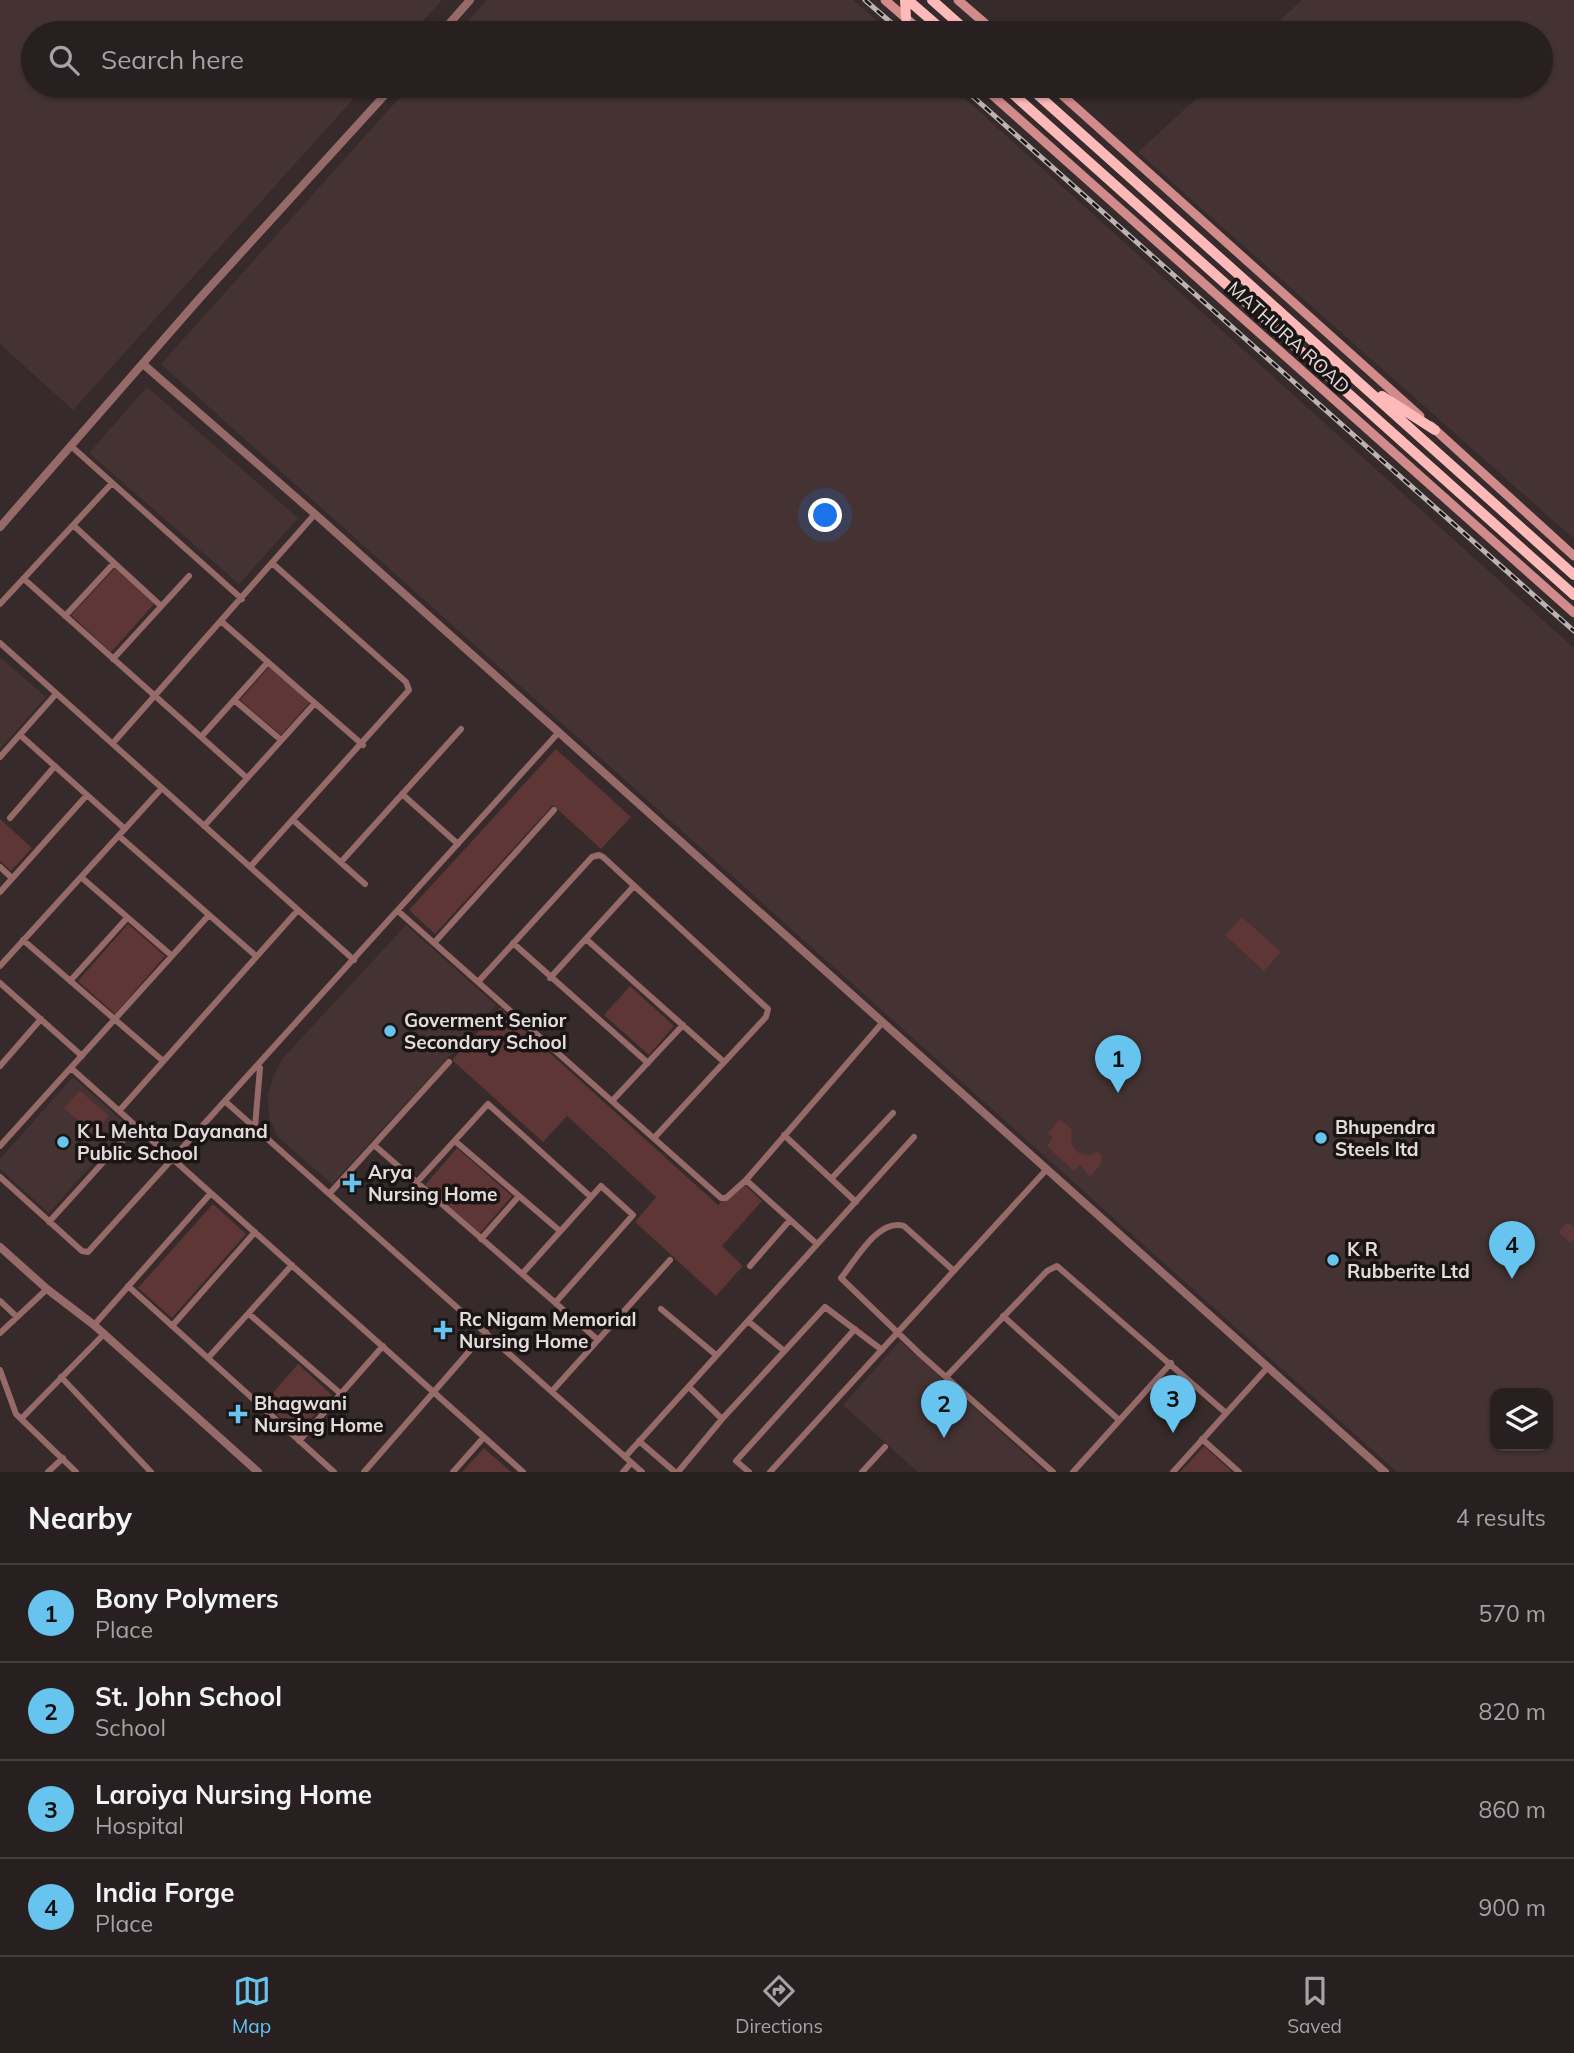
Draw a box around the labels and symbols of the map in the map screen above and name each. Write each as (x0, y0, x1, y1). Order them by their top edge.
street label: MATHURA ROAD (1223, 276, 1355, 398)
your location (808, 498, 842, 532)
place label: Goverment Senior Secondary School (404, 1008, 567, 1054)
marker: Goverment Senior Secondary School (382, 1023, 398, 1039)
pin: 1 (1095, 1035, 1141, 1093)
place label: Bhupendra Steels ltd (1335, 1115, 1435, 1161)
place label: K L Mehta Dayanand Public School (77, 1119, 268, 1165)
marker: Bhupendra Steels ltd (1313, 1130, 1329, 1146)
marker: K L Mehta Dayanand Public School (55, 1134, 71, 1150)
place label: Arya Nursing Home (368, 1160, 497, 1206)
marker: Arya Nursing Home (342, 1173, 362, 1193)
pin: 4 (1489, 1221, 1535, 1279)
place label: K R Rubberite Ltd (1347, 1237, 1470, 1283)
marker: K R Rubberite Ltd (1325, 1252, 1341, 1268)
place label: Rc Nigam Memorial Nursing Home (459, 1307, 637, 1353)
marker: Rc Nigam Memorial Nursing Home (433, 1320, 453, 1340)
pin: 3 (1150, 1375, 1196, 1433)
pin: 2 (921, 1380, 967, 1438)
place label: Bhagwani Nursing Home (254, 1391, 383, 1437)
marker: Bhagwani Nursing Home (228, 1404, 248, 1424)

